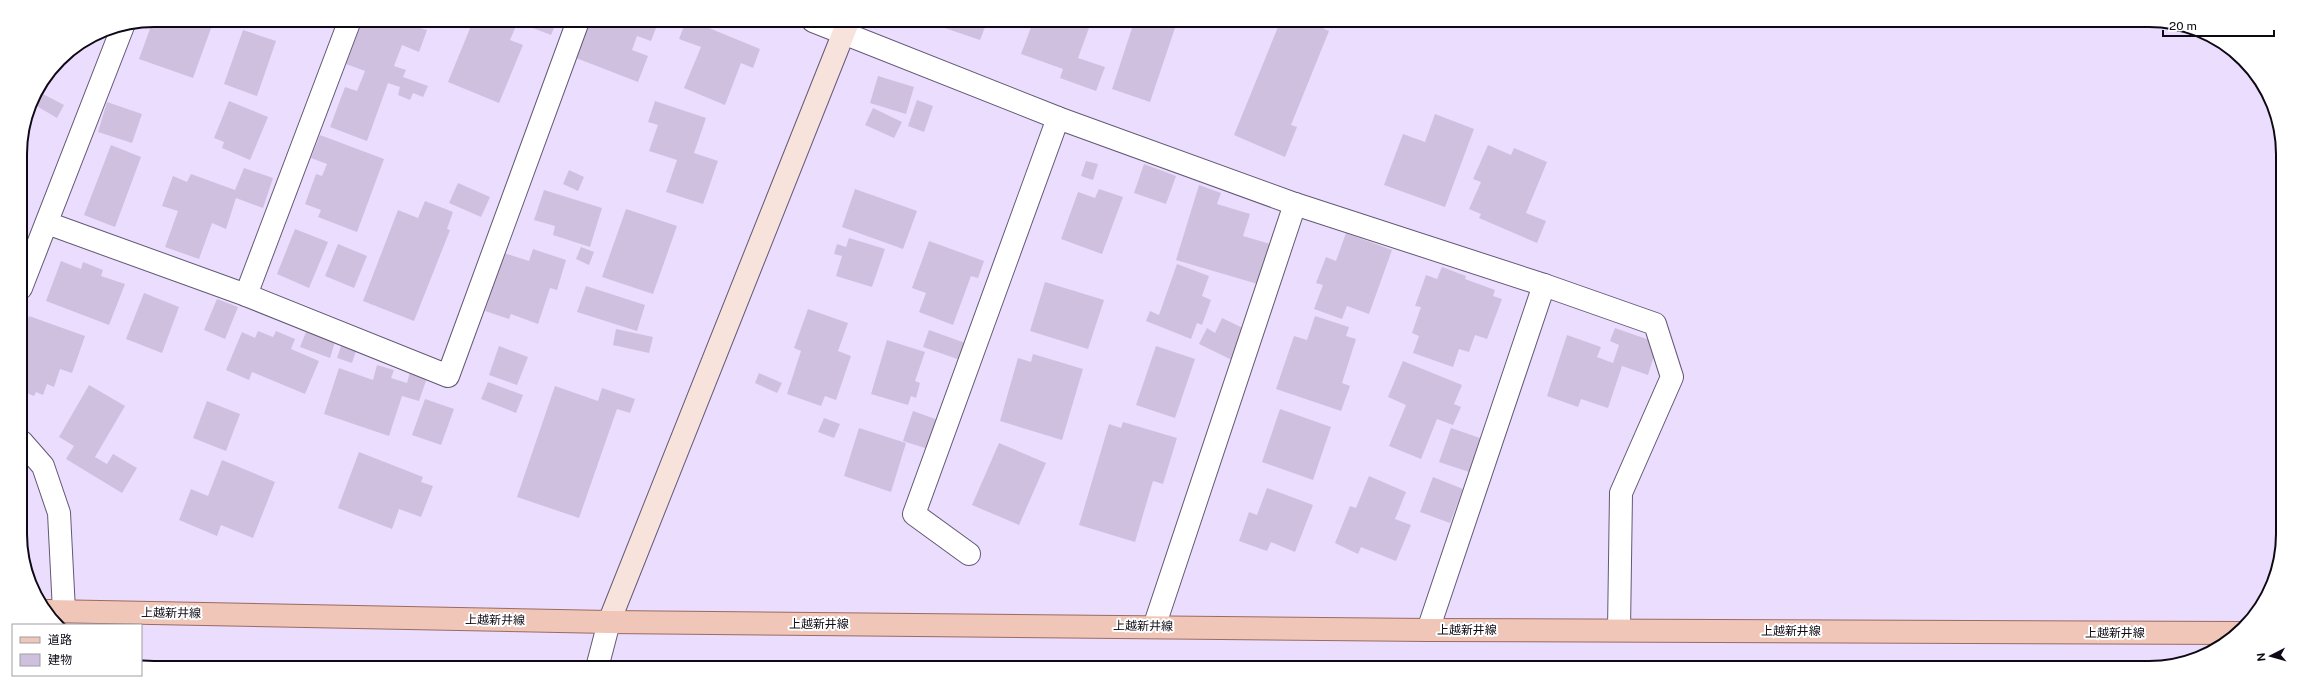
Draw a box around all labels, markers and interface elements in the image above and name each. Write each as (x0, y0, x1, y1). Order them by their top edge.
scale bar (2163, 12, 2274, 38)
text: 20 m (2169, 19, 2197, 33)
street label: 上越新井線 (141, 605, 201, 621)
street label: 上越新井線 (465, 612, 525, 628)
street label: 上越新井線 (789, 617, 849, 631)
street label: 上越新井線 (1113, 618, 1173, 634)
street label: 上越新井線 (1437, 623, 1497, 637)
legend (12, 624, 142, 676)
street label: 上越新井線 (1761, 624, 1821, 638)
street label: 上越新井線 (2085, 626, 2145, 640)
text: 道路 (48, 633, 72, 647)
north arrow (2251, 636, 2291, 676)
text: N (2255, 652, 2267, 662)
text: 建物 (48, 653, 72, 667)

